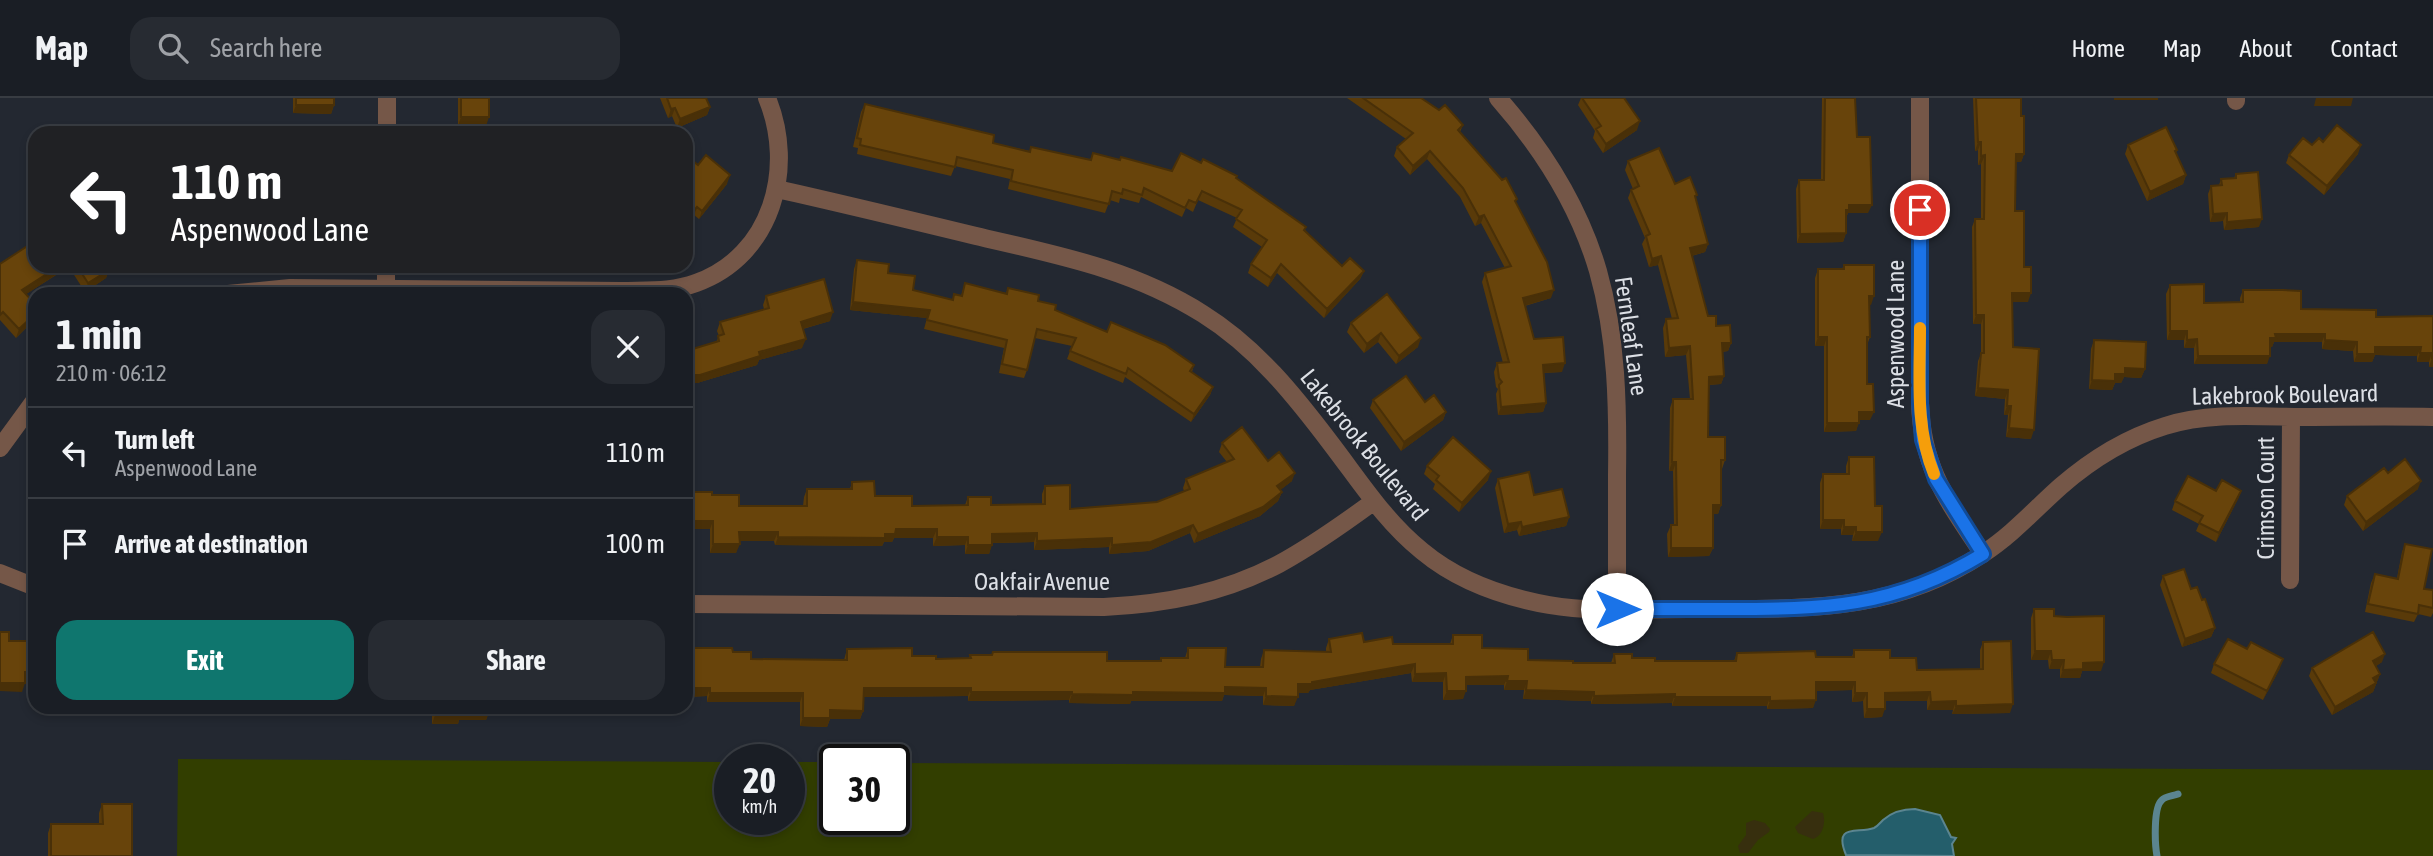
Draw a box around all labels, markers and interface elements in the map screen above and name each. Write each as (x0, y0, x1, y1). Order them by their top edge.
search box (130, 17, 620, 80)
text: Map (35, 29, 88, 67)
icon: search (154, 29, 192, 67)
text: Search here (210, 33, 322, 63)
text: Home (2071, 35, 2125, 62)
text: Map (2163, 35, 2201, 62)
text: About (2239, 35, 2292, 62)
text: Contact (2330, 35, 2398, 62)
text: 110 m (171, 153, 282, 209)
icon: left (56, 154, 147, 245)
pin (1890, 180, 1950, 240)
icon: arrive (1901, 191, 1939, 229)
text: Aspenwood Lane (171, 211, 369, 248)
street label: Aspenwood Lane (1882, 260, 1909, 408)
street label: Fernleaf Lane (1610, 275, 1653, 397)
text: 1 min (56, 310, 142, 358)
button: close (591, 310, 665, 384)
text: 210 m · 06:12 (56, 360, 167, 386)
street label: Lakebrook Boulevard (1295, 364, 1434, 526)
street label: Lakebrook Boulevard (2191, 379, 2379, 410)
text: Turn left (115, 425, 195, 455)
icon: left (56, 434, 94, 472)
street label: Crimson Court (2252, 437, 2279, 559)
text: 110 m (606, 438, 665, 468)
text: Aspenwood Lane (115, 455, 257, 481)
icon: arrive (56, 525, 94, 563)
text: Arrive at destination (115, 529, 308, 559)
text: 100 m (606, 529, 665, 559)
street label: Oakfair Avenue (974, 568, 1110, 595)
position arrow (1580, 572, 1654, 646)
button: Exit (56, 620, 354, 700)
button: Share (368, 620, 665, 700)
speed limit sign: 30 (819, 744, 910, 835)
text: 20 (743, 760, 776, 800)
text: km/h (742, 796, 777, 817)

